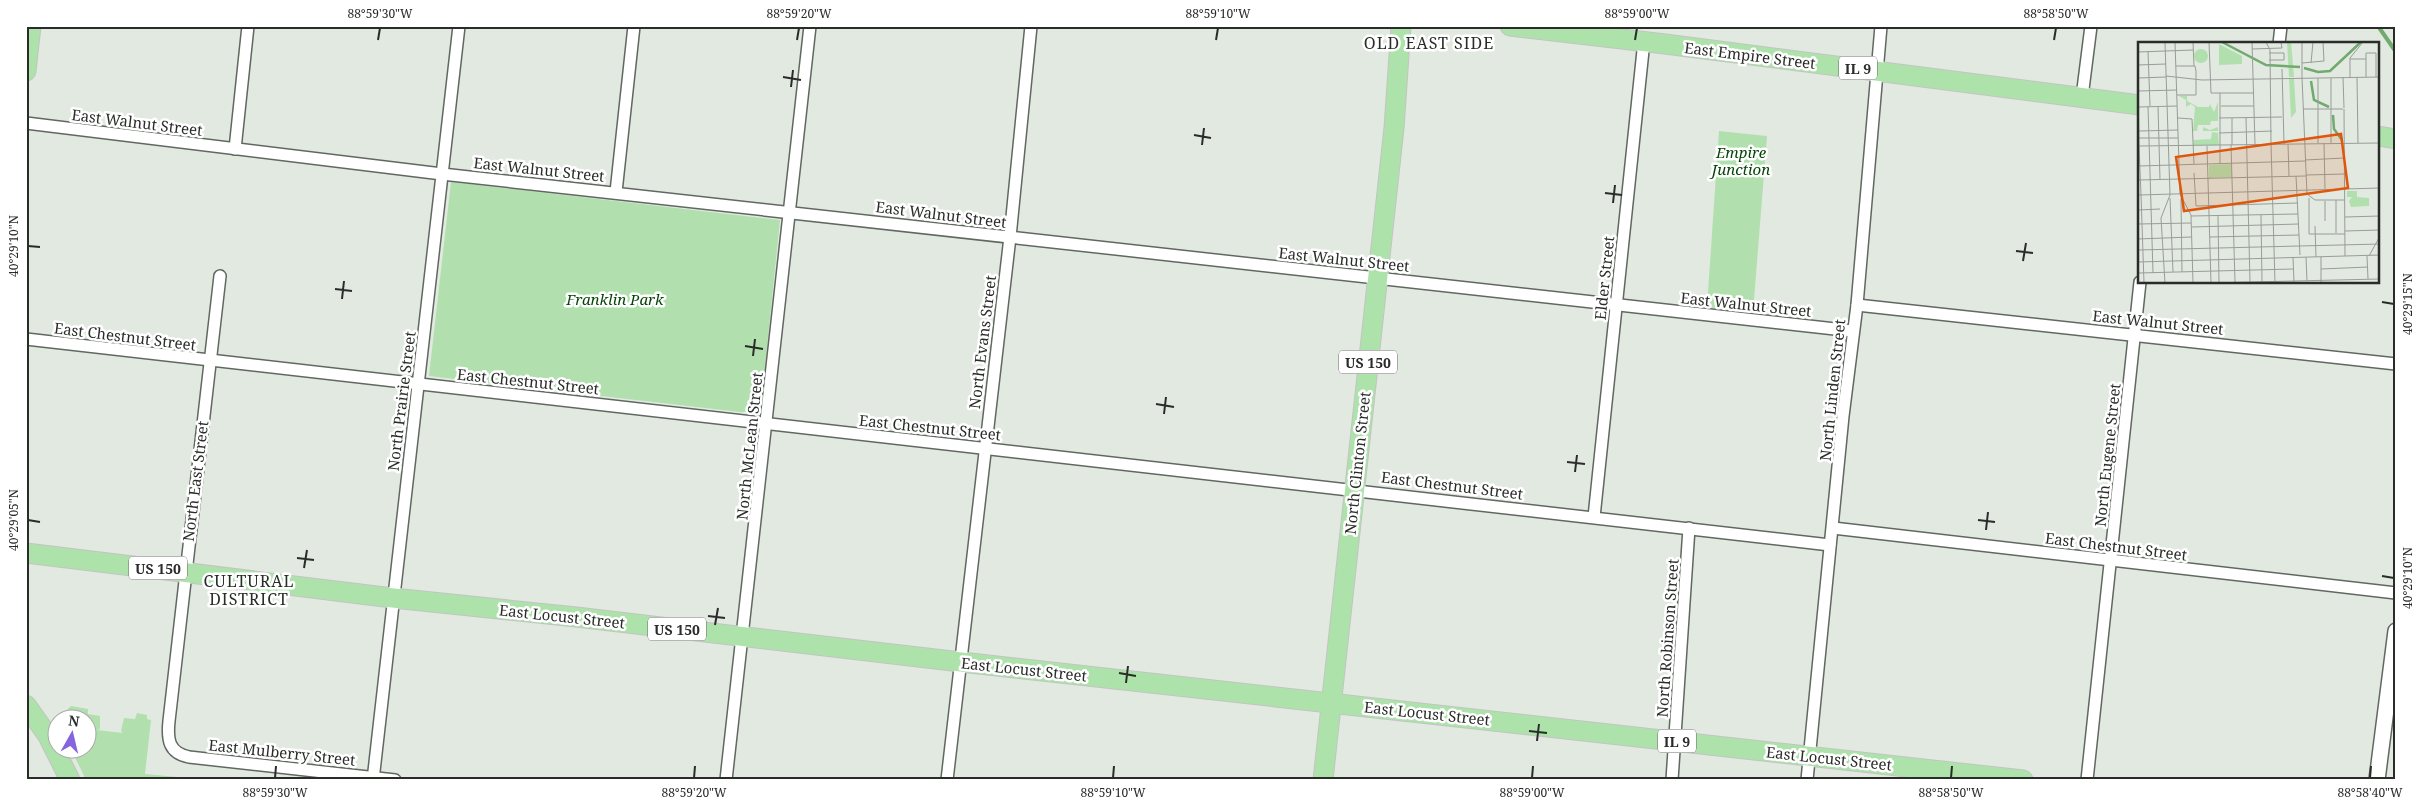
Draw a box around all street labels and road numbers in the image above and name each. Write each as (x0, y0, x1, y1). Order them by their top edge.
street label: East Empire Street (1683, 37, 1817, 73)
road number: IL 9 (1839, 56, 1877, 80)
street label: East Walnut Street (70, 104, 204, 140)
street label: East Walnut Street (472, 152, 606, 186)
street label: East Walnut Street (874, 196, 1008, 232)
street label: Elder Street (1590, 235, 1618, 321)
street label: East Walnut Street (1277, 242, 1411, 276)
street label: North Evans Street (964, 274, 1000, 410)
street label: East Walnut Street (1679, 287, 1813, 321)
street label: East Walnut Street (2091, 305, 2225, 339)
street label: East Chestnut Street (53, 317, 197, 355)
street label: North Linden Street (1815, 318, 1849, 462)
street label: North Prairie Street (383, 330, 419, 472)
road number: US 150 (1339, 351, 1397, 374)
street label: East Chestnut Street (456, 364, 600, 398)
street label: North McLean Street (731, 371, 767, 521)
street label: North Eugene Street (2090, 382, 2124, 528)
street label: North Clinton Street (1340, 391, 1374, 535)
street label: East Chestnut Street (858, 410, 1002, 444)
street label: North East Street (178, 420, 212, 542)
street label: East Chestnut Street (1380, 466, 1524, 504)
street label: East Chestnut Street (2044, 527, 2188, 565)
road number: US 150 (129, 556, 187, 580)
street label: North Robinson Street (1651, 558, 1683, 718)
street label: East Locust Street (498, 599, 626, 633)
road number: US 150 (648, 618, 706, 640)
street label: East Locust Street (960, 652, 1088, 686)
street label: East Locust Street (1363, 696, 1491, 730)
road number: IL 9 (1658, 729, 1696, 752)
street label: East Mulberry Street (208, 734, 356, 770)
street label: East Locust Street (1765, 741, 1893, 775)

